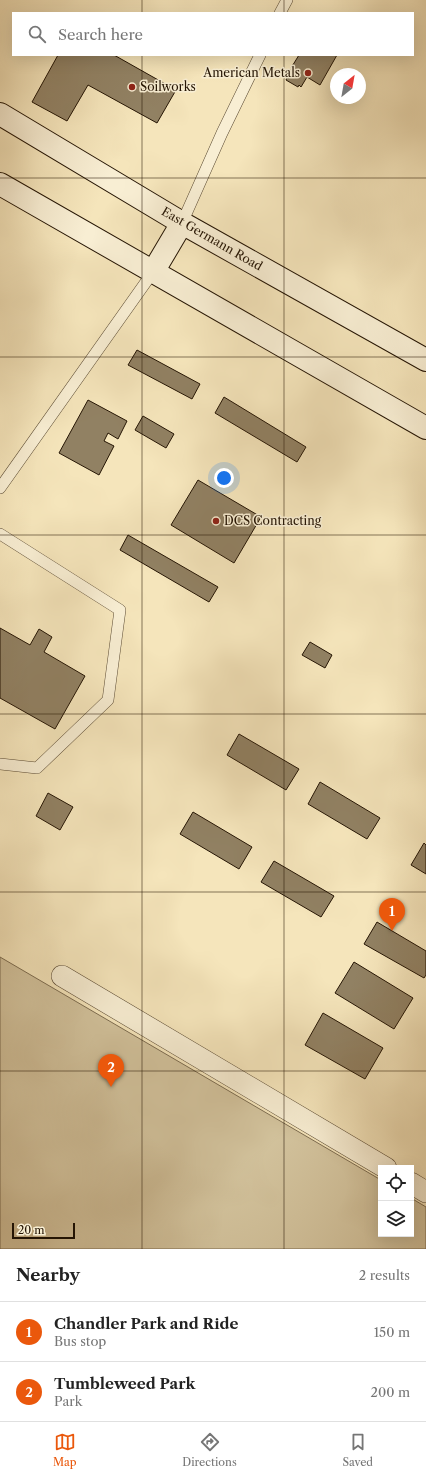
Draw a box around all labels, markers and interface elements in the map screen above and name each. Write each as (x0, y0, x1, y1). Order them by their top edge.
search box (12, 12, 414, 56)
icon: search (26, 23, 48, 45)
text: Search here (58, 25, 143, 44)
place label: American Metals (202, 65, 300, 80)
marker: American Metals (303, 68, 313, 78)
north arrow (330, 68, 366, 104)
place label: Soilworks (140, 79, 196, 94)
marker: Soilworks (127, 82, 137, 92)
street label: East Germann Road (159, 204, 266, 274)
your location (214, 468, 234, 488)
place label: DCS Contracting (224, 513, 322, 528)
marker: DCS Contracting (211, 516, 221, 526)
pin: 1 (379, 898, 405, 931)
pin: 2 (98, 1054, 124, 1087)
map controls (378, 1165, 414, 1237)
button: locate (378, 1165, 414, 1201)
button: layers (378, 1201, 414, 1237)
scale bar (12, 1221, 75, 1240)
text: 20 m (18, 1223, 44, 1237)
text: Nearby (16, 1265, 80, 1285)
text: 2 results (359, 1267, 410, 1283)
text: Chandler Park and Ride (54, 1314, 238, 1333)
text: 1 (26, 1324, 32, 1340)
text: 150 m (374, 1324, 410, 1340)
text: Bus stop (54, 1333, 106, 1349)
text: Tumbleweed Park (54, 1374, 195, 1393)
text: 2 (25, 1384, 33, 1400)
text: 200 m (370, 1384, 410, 1400)
text: Park (54, 1393, 82, 1409)
tab: Map (53, 1431, 77, 1469)
tab: Directions (182, 1431, 237, 1469)
tab: Saved (343, 1431, 373, 1469)

